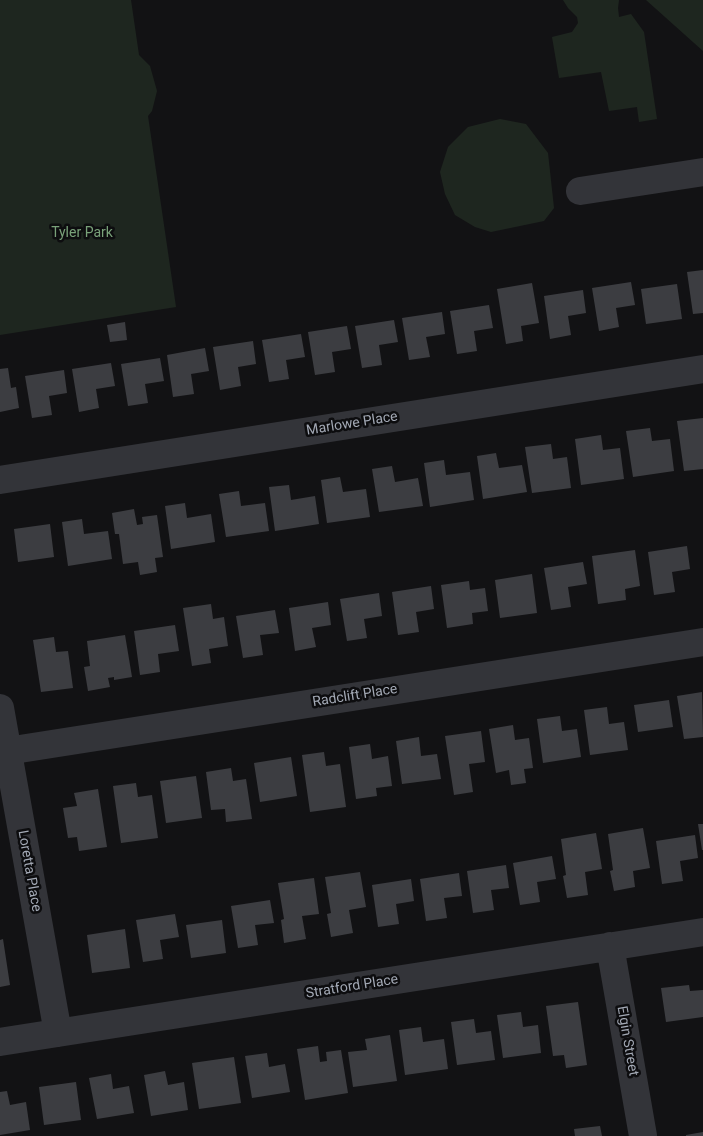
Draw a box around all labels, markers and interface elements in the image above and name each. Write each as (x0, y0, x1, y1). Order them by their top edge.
park label: Tyler Park (51, 225, 113, 241)
street label: Marlowe Place (305, 409, 399, 439)
street label: Radclift Place (311, 681, 399, 711)
street label: Loretta Place (14, 829, 44, 913)
street label: Stratford Place (305, 971, 399, 1003)
street label: Elgin Street (613, 1005, 641, 1077)

